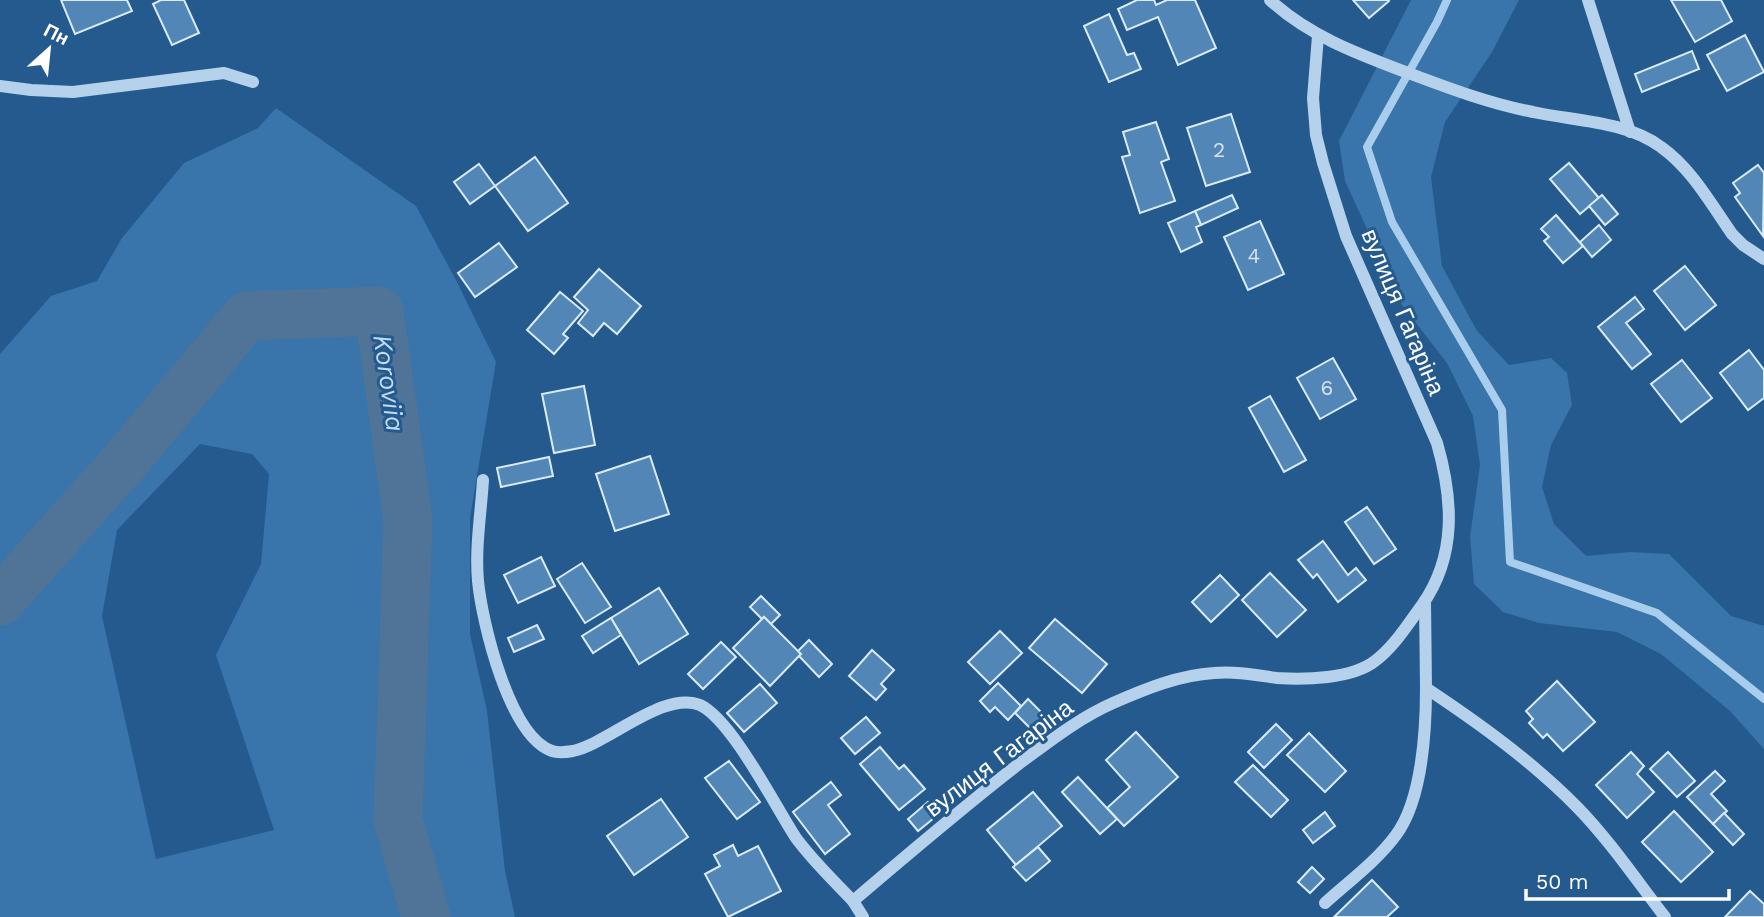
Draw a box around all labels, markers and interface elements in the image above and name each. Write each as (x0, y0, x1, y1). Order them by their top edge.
north arrow (14, 14, 84, 84)
text: Пн (40, 18, 73, 50)
house number: 2 (1213, 137, 1225, 162)
street label: вулиця Гагаріна (1355, 225, 1451, 400)
house number: 4 (1248, 243, 1260, 268)
water label: Koroviia (367, 332, 411, 434)
house number: 6 (1321, 375, 1333, 400)
street label: вулиця Гагаріна (920, 693, 1079, 823)
scale bar (1526, 858, 1729, 902)
text: 50 m (1536, 869, 1588, 894)

